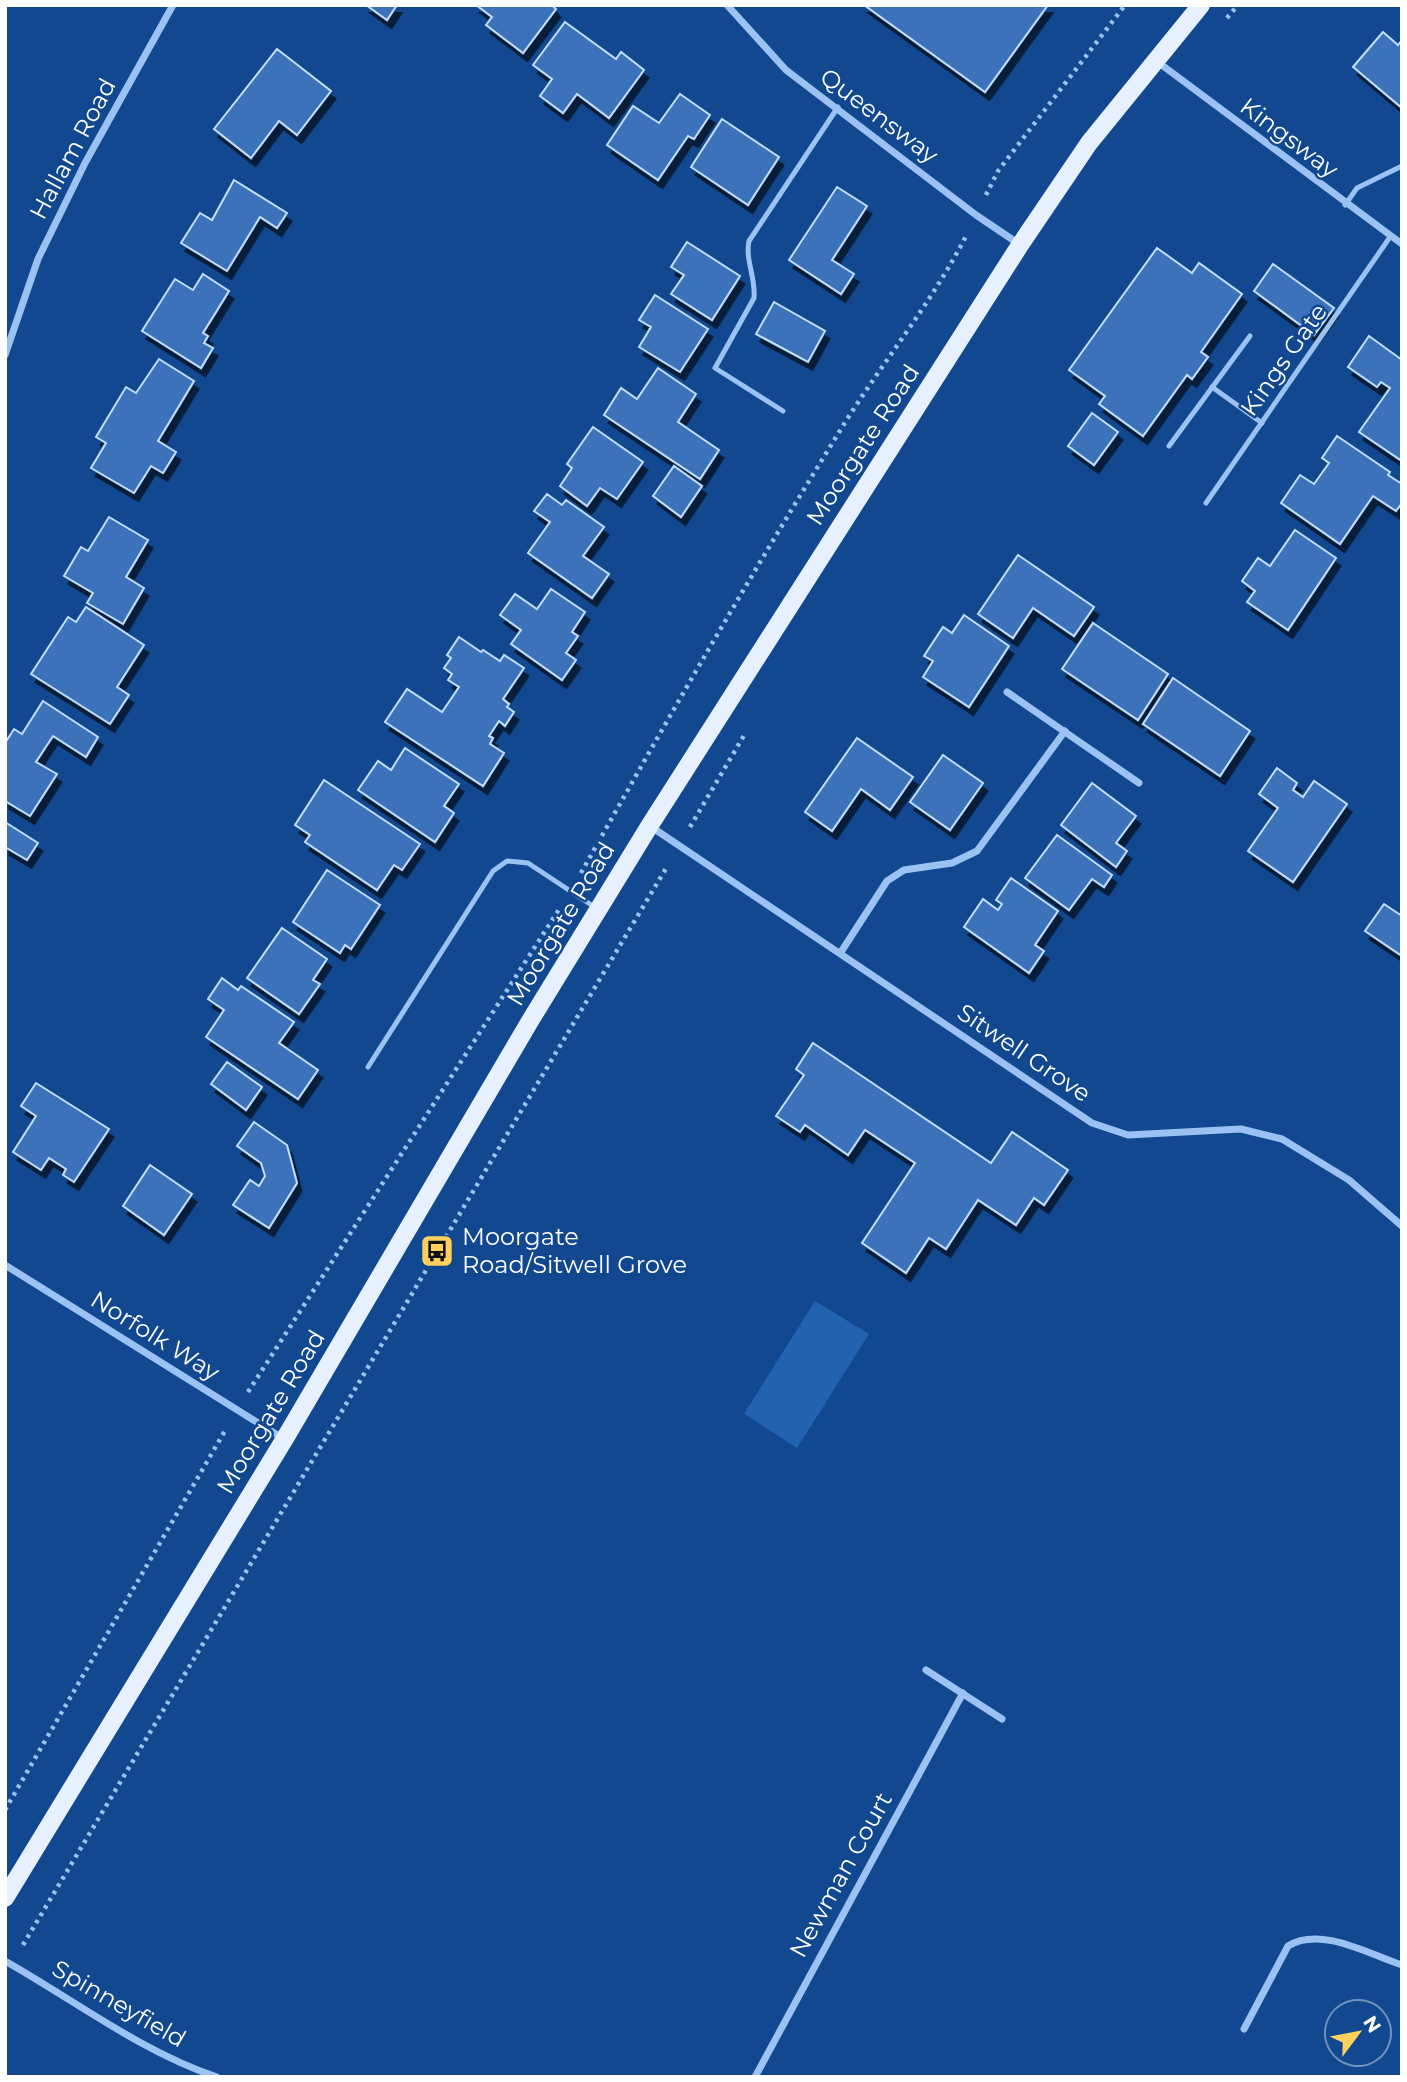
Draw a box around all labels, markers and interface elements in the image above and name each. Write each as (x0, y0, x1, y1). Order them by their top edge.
street label: Queensway (815, 62, 944, 169)
street label: Hallam Road (23, 73, 122, 224)
street label: Kingsway (1235, 91, 1344, 184)
street label: Kings Gate (1234, 298, 1333, 422)
street label: Moorgate Road (800, 359, 925, 531)
street label: Moorgate Road (500, 837, 621, 1011)
street label: Sitwell Grove (952, 997, 1096, 1108)
place label: Moorgate Road/Sitwell Grove (462, 1222, 687, 1279)
bus stop icon: Moorgate Road/Sitwell Grove (418, 1232, 456, 1270)
street label: Norfolk Way (86, 1285, 225, 1387)
street label: Moorgate Road (210, 1325, 331, 1499)
street label: Newman Court (783, 1787, 898, 1962)
street label: Spinneyfield (47, 1954, 191, 2053)
north arrow (1323, 1998, 1393, 2068)
text: N (1358, 2012, 1386, 2037)

